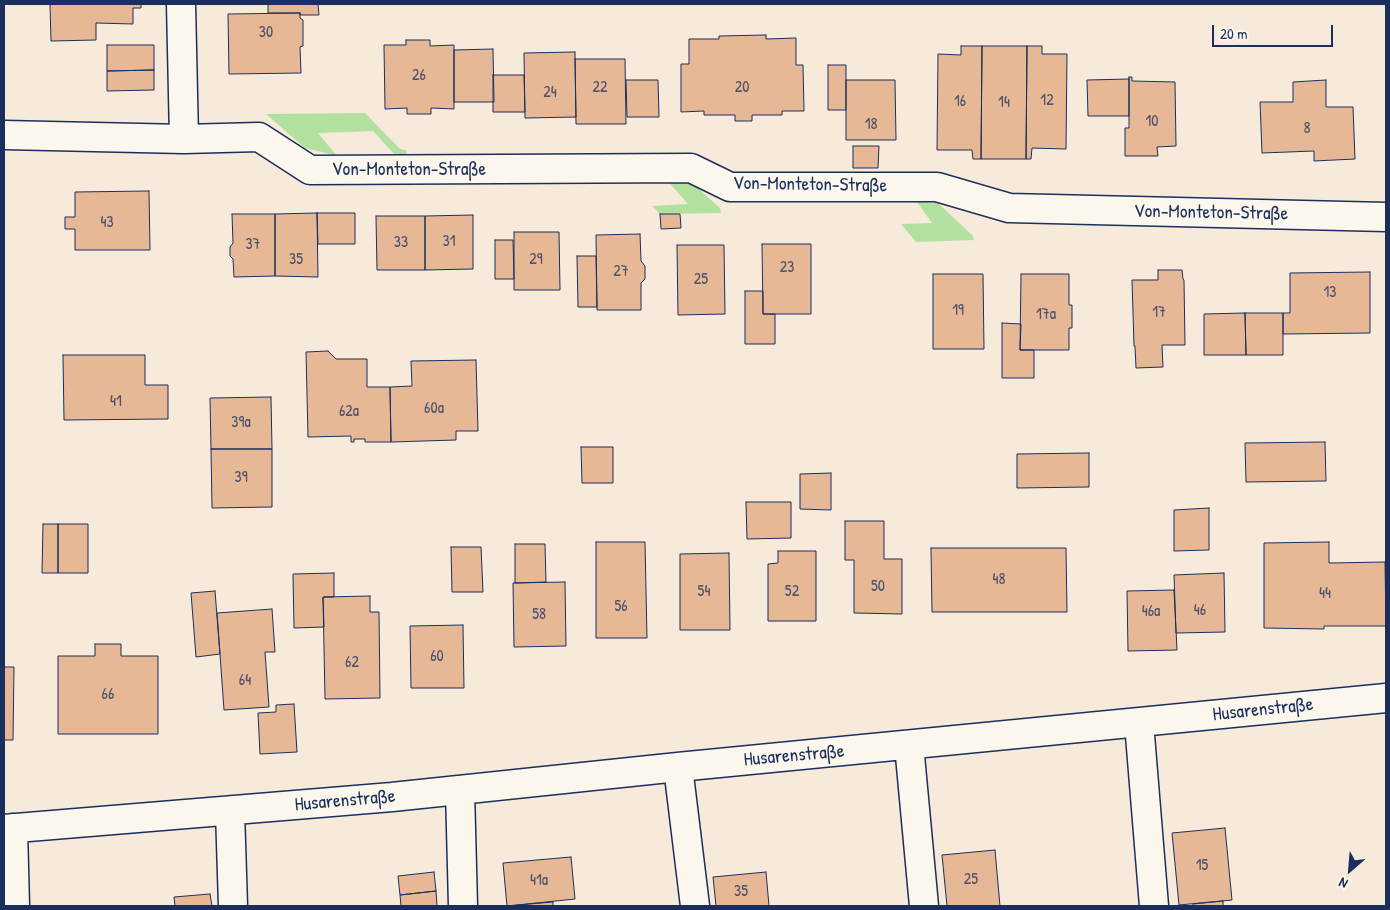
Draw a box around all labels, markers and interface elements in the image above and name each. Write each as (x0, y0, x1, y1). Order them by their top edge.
scale bar (1215, 15, 1336, 47)
house number: 30 (259, 23, 273, 43)
text: 20 m (1220, 23, 1247, 44)
house number: 26 (412, 66, 426, 86)
house number: 22 (593, 78, 607, 98)
house number: 20 (735, 78, 749, 98)
house number: 24 (543, 83, 557, 103)
house number: 12 (1040, 91, 1054, 111)
house number: 16 (954, 92, 966, 112)
house number: 14 (998, 93, 1010, 113)
house number: 10 (1146, 112, 1158, 132)
house number: 18 (865, 115, 877, 135)
house number: 8 (1304, 119, 1310, 139)
street label: Von-Monteton-Straße (332, 159, 486, 181)
street label: Von-Monteton-Straße (733, 172, 887, 198)
street label: Von-Monteton-Straße (1134, 200, 1288, 226)
house number: 43 (100, 213, 114, 233)
house number: 31 (443, 232, 455, 252)
house number: 33 (394, 233, 408, 253)
house number: 37 (245, 235, 261, 255)
house number: 35 (289, 250, 303, 270)
house number: 29 (529, 250, 543, 270)
house number: 23 (780, 258, 794, 278)
house number: 27 (613, 262, 629, 282)
house number: 25 (694, 270, 708, 290)
house number: 13 (1324, 283, 1336, 303)
house number: 19 (952, 301, 964, 321)
house number: 17 (1152, 303, 1166, 323)
house number: 17a (1036, 305, 1056, 325)
house number: 41 (110, 392, 122, 412)
house number: 60a (424, 399, 444, 419)
house number: 62a (339, 402, 359, 422)
house number: 39a (231, 413, 251, 433)
house number: 39 (234, 468, 248, 488)
house number: 48 (993, 570, 1005, 590)
house number: 50 (871, 577, 885, 597)
house number: 54 (698, 582, 710, 602)
house number: 52 (785, 582, 799, 602)
house number: 44 (1319, 584, 1331, 604)
house number: 56 (614, 597, 628, 617)
house number: 46 (1194, 601, 1206, 621)
house number: 46a (1142, 602, 1160, 622)
house number: 58 (532, 605, 546, 625)
house number: 60 (430, 647, 444, 667)
house number: 62 (345, 653, 359, 673)
house number: 64 (239, 671, 251, 691)
house number: 66 (102, 685, 114, 705)
street label: Husarenstraße (1212, 693, 1314, 727)
street label: Husarenstraße (743, 740, 845, 772)
street label: Husarenstraße (294, 785, 396, 817)
north arrow (1325, 845, 1375, 895)
house number: 15 (1196, 856, 1208, 876)
house number: 25 (964, 870, 978, 890)
house number: 41a (530, 871, 548, 891)
text: N (1335, 874, 1351, 894)
house number: 35 (734, 882, 748, 902)

